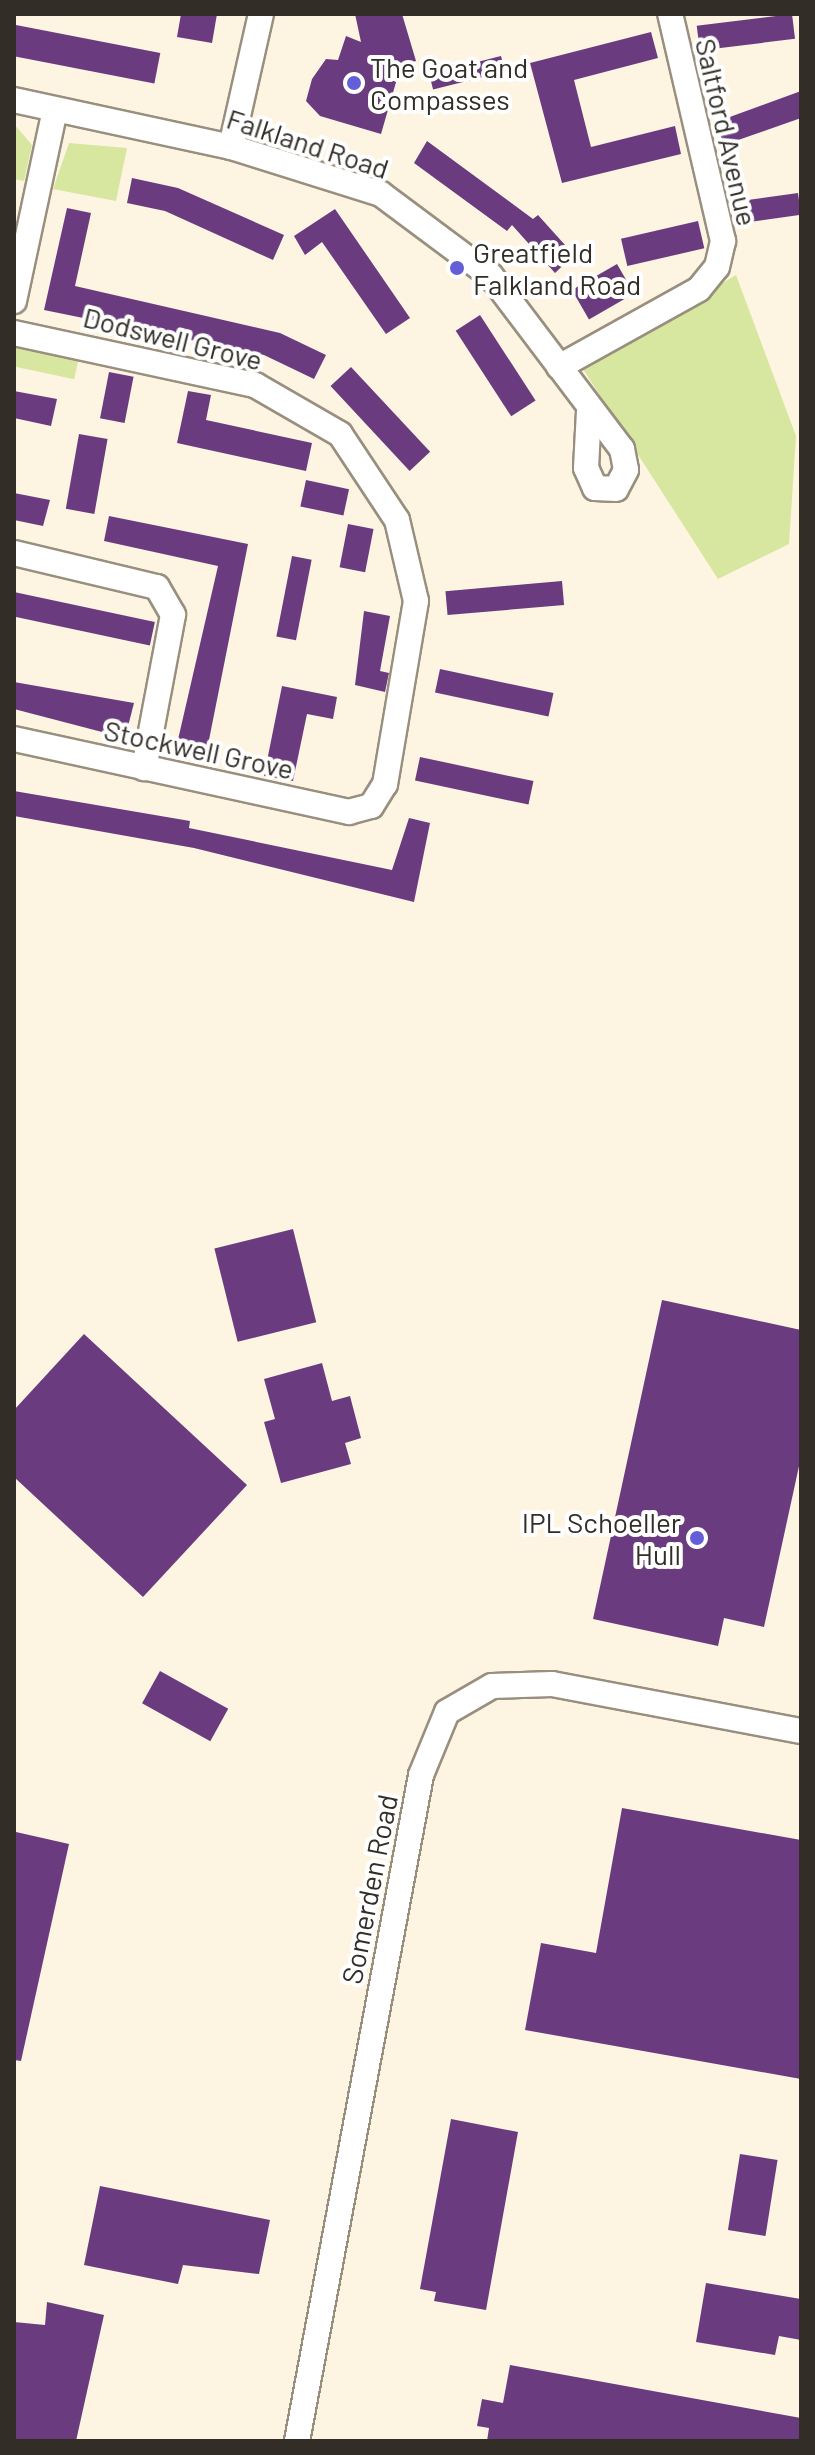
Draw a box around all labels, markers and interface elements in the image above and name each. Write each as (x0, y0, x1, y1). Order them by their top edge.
street label: Saltford Avenue (689, 35, 765, 229)
place label: The Goat and Compasses (370, 50, 528, 116)
marker: The Goat and Compasses (345, 74, 363, 92)
street label: Falkland Road (223, 101, 393, 185)
place label: Greatfield Falkland Road (473, 235, 641, 301)
marker: Greatfield Falkland Road (448, 259, 466, 277)
street label: Dodswell Grove (80, 300, 266, 376)
street label: Stockwell Grove (101, 713, 297, 785)
place label: IPL Schoeller Hull (522, 1505, 681, 1571)
marker: IPL Schoeller Hull (688, 1529, 706, 1547)
street label: Somerden Road (334, 1791, 404, 1987)

